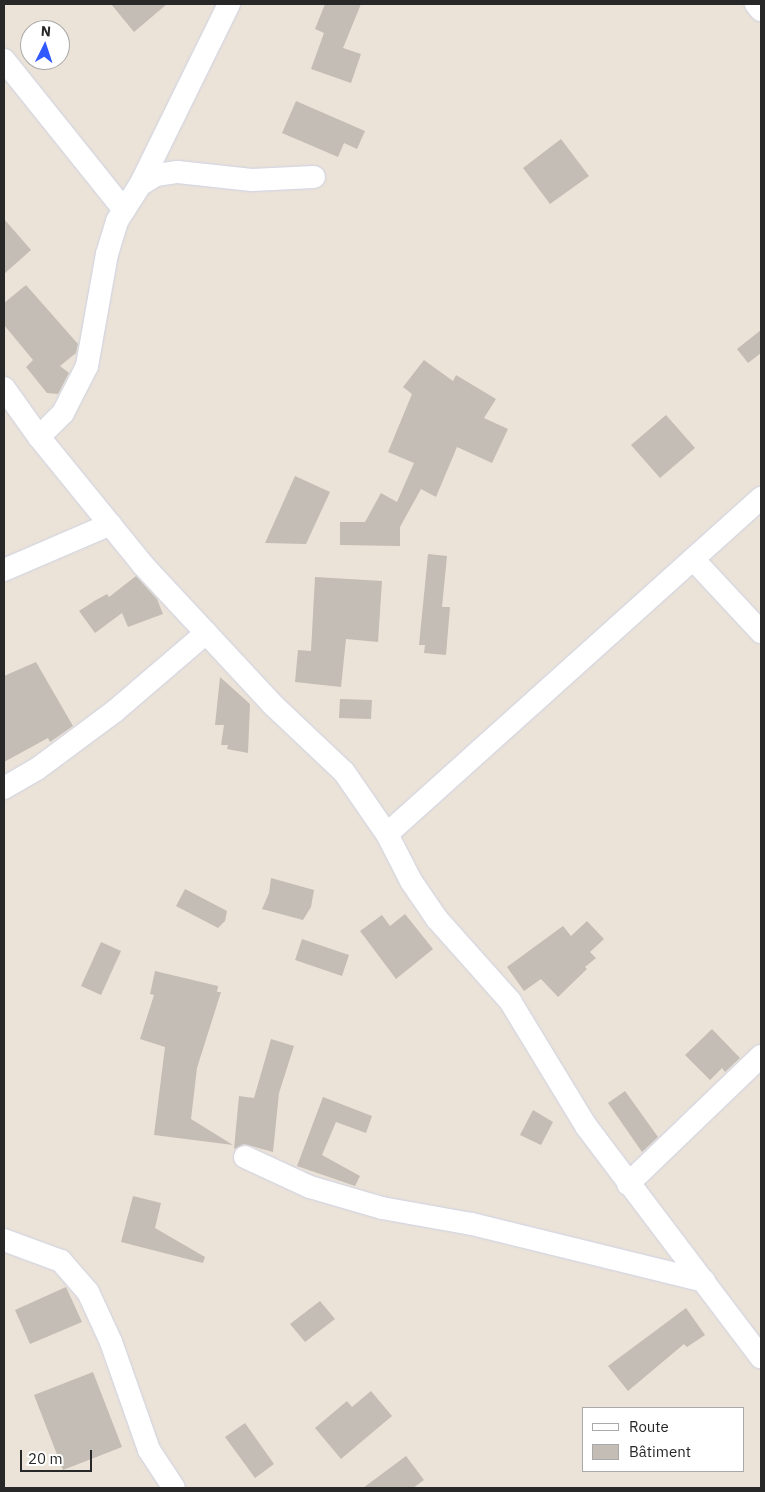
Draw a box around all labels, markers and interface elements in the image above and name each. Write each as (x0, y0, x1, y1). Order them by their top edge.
north arrow (20, 20, 70, 70)
text: N (40, 22, 52, 40)
legend (582, 1407, 745, 1472)
text: Route (629, 1417, 669, 1436)
scale bar (22, 1440, 95, 1472)
text: Bâtiment (629, 1442, 691, 1461)
text: 20 m (28, 1449, 63, 1468)

